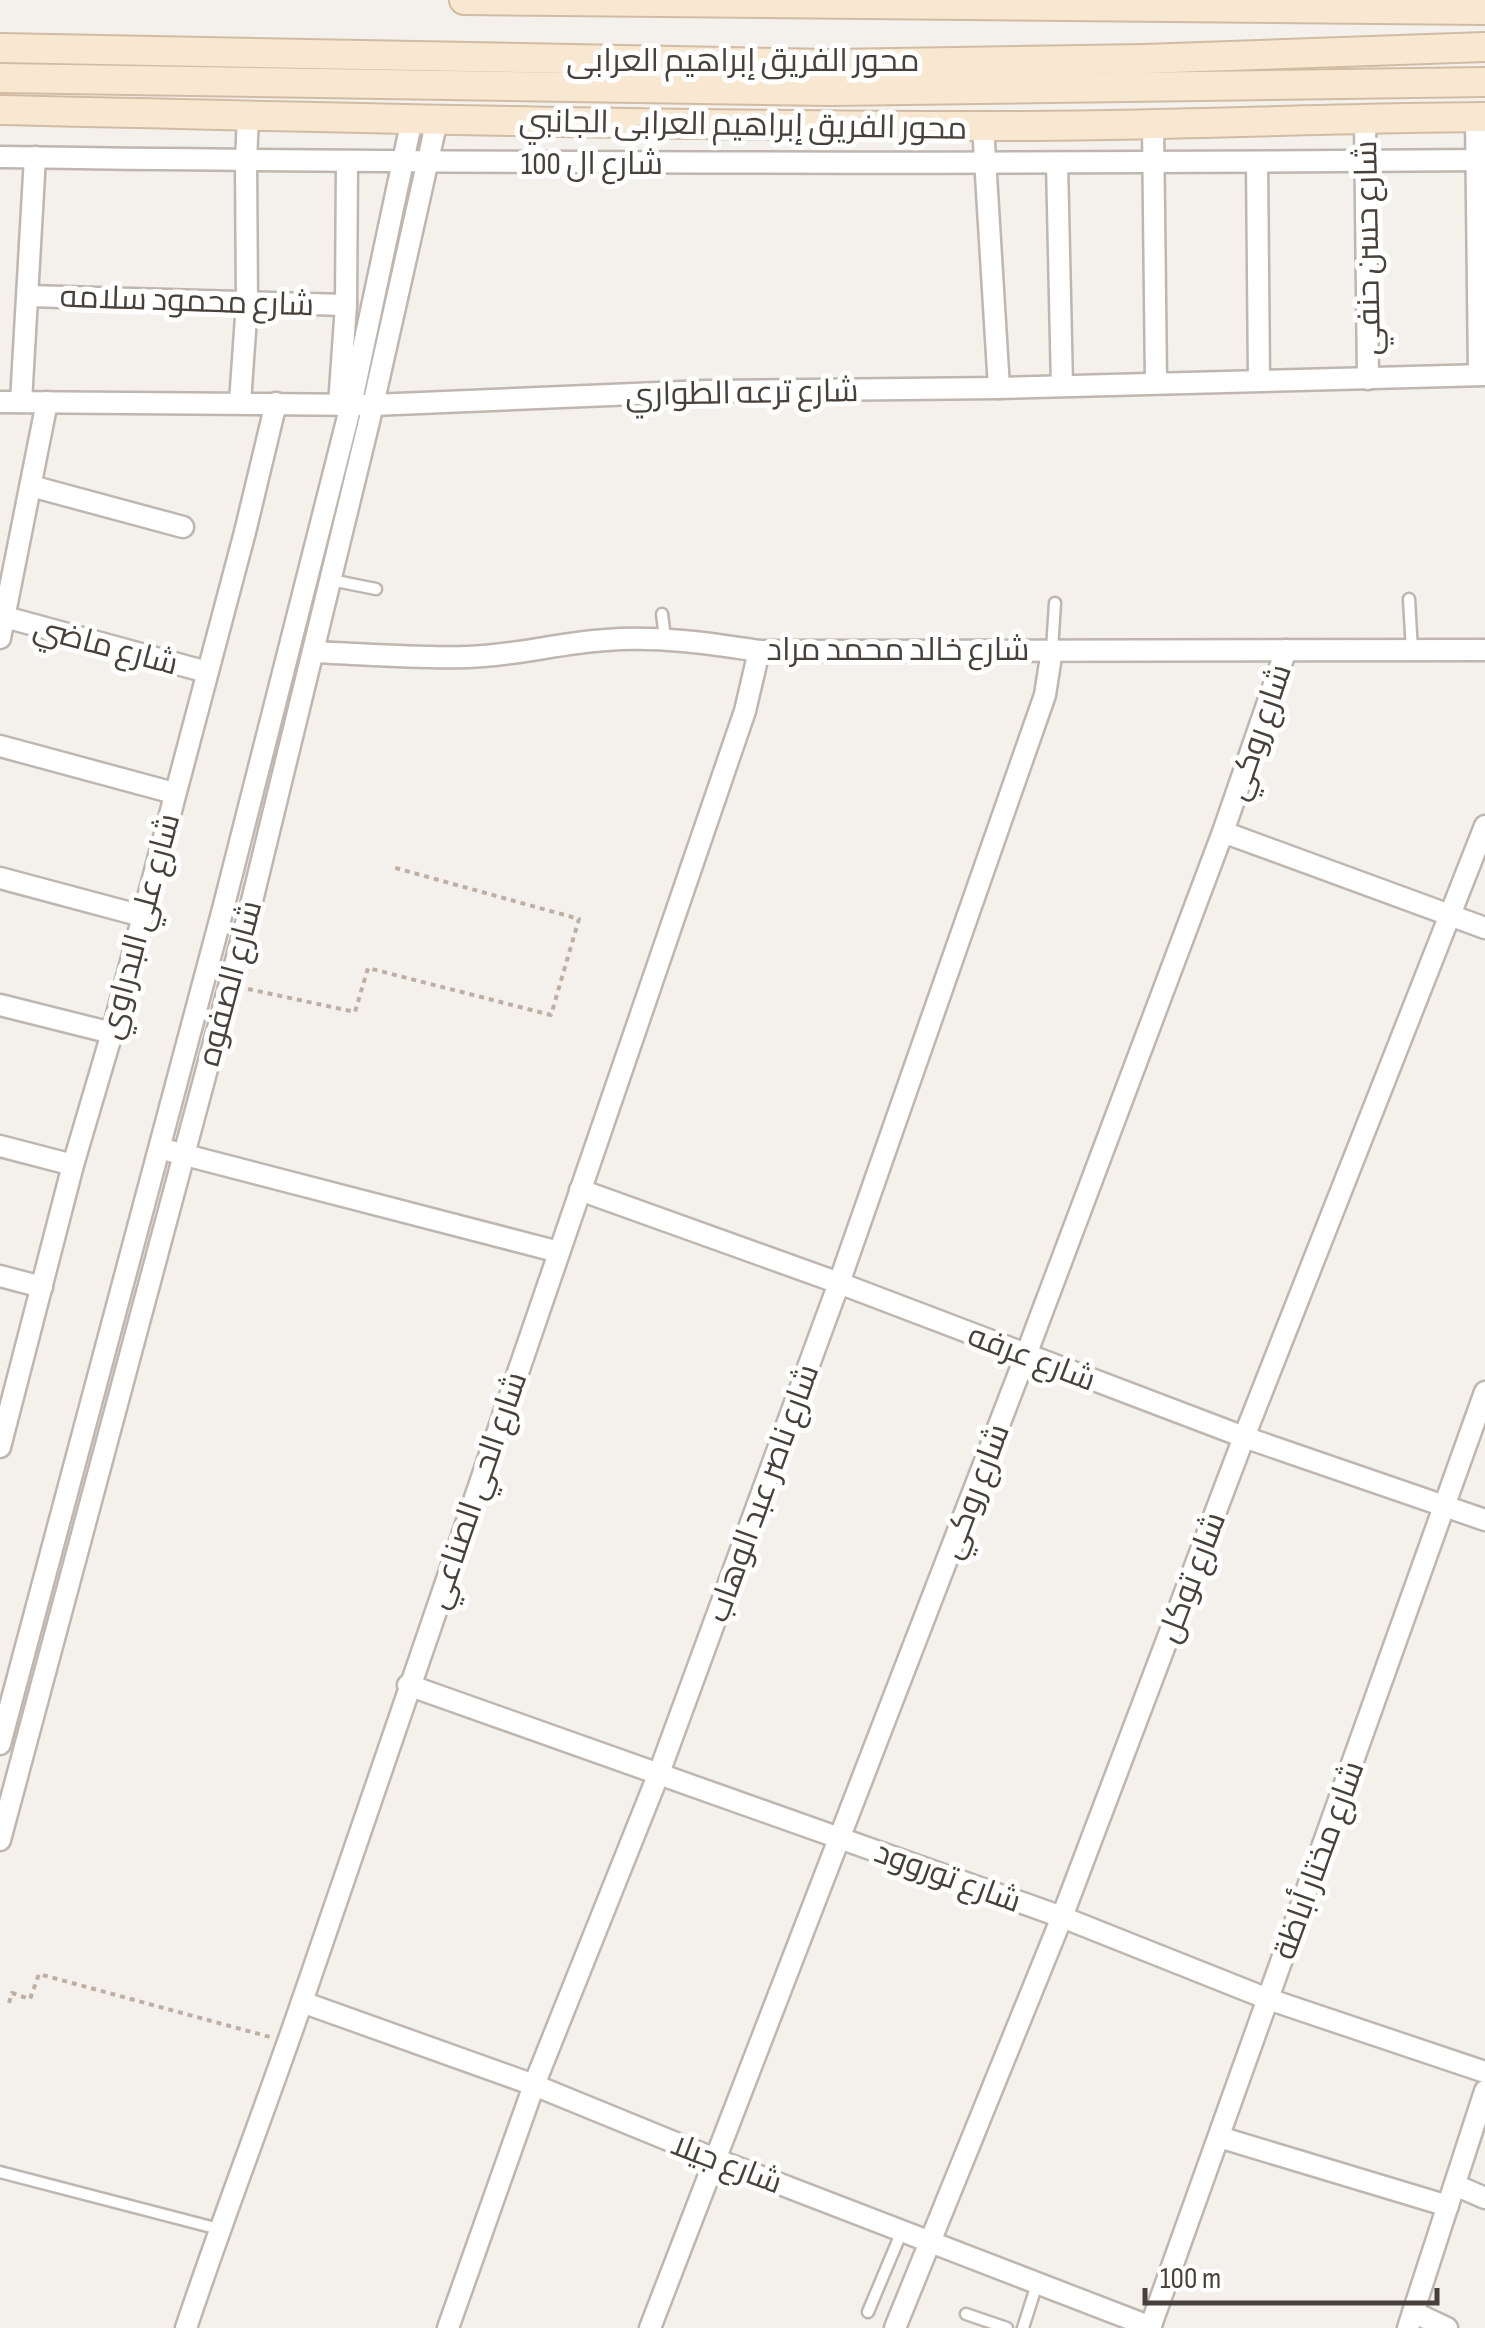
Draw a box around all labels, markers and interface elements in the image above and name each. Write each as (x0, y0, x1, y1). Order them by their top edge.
street label: محور الفريق إبراهيم العرابى (566, 42, 920, 82)
street label: محور الفريق إبراهيم العرابى الجانبي (518, 102, 968, 153)
street label: شارع حسن حنفي (1347, 140, 1394, 356)
street label: شارع ال 100 (521, 145, 663, 185)
street label: شارع محمود سلامه (59, 278, 315, 326)
street label: شارع ترعه الطواري (625, 372, 859, 419)
street label: شارع ماضي (28, 608, 182, 687)
street label: شارع خالد محمد مراد (766, 631, 1030, 671)
street label: شارع روكي (1218, 659, 1305, 807)
street label: شارع علي البدراوي (92, 809, 193, 1044)
street label: شارع الصفوه (190, 897, 272, 1071)
street label: شارع عرفه (962, 1316, 1101, 1401)
street label: شارع ناصر عبد الوهاب (699, 1359, 829, 1628)
street label: شارع الحي الصناعي (419, 1367, 540, 1615)
street label: شارع روكي (932, 1419, 1023, 1566)
street label: شارع توكل (1150, 1507, 1236, 1649)
street label: شارع مختار أباظة (1264, 1755, 1374, 1965)
street label: شارع توروود (869, 1833, 1026, 1923)
street label: شارع جيلا (665, 2125, 787, 2204)
scale bar (1145, 2243, 1438, 2305)
text: 100 m (1160, 2261, 1221, 2297)

